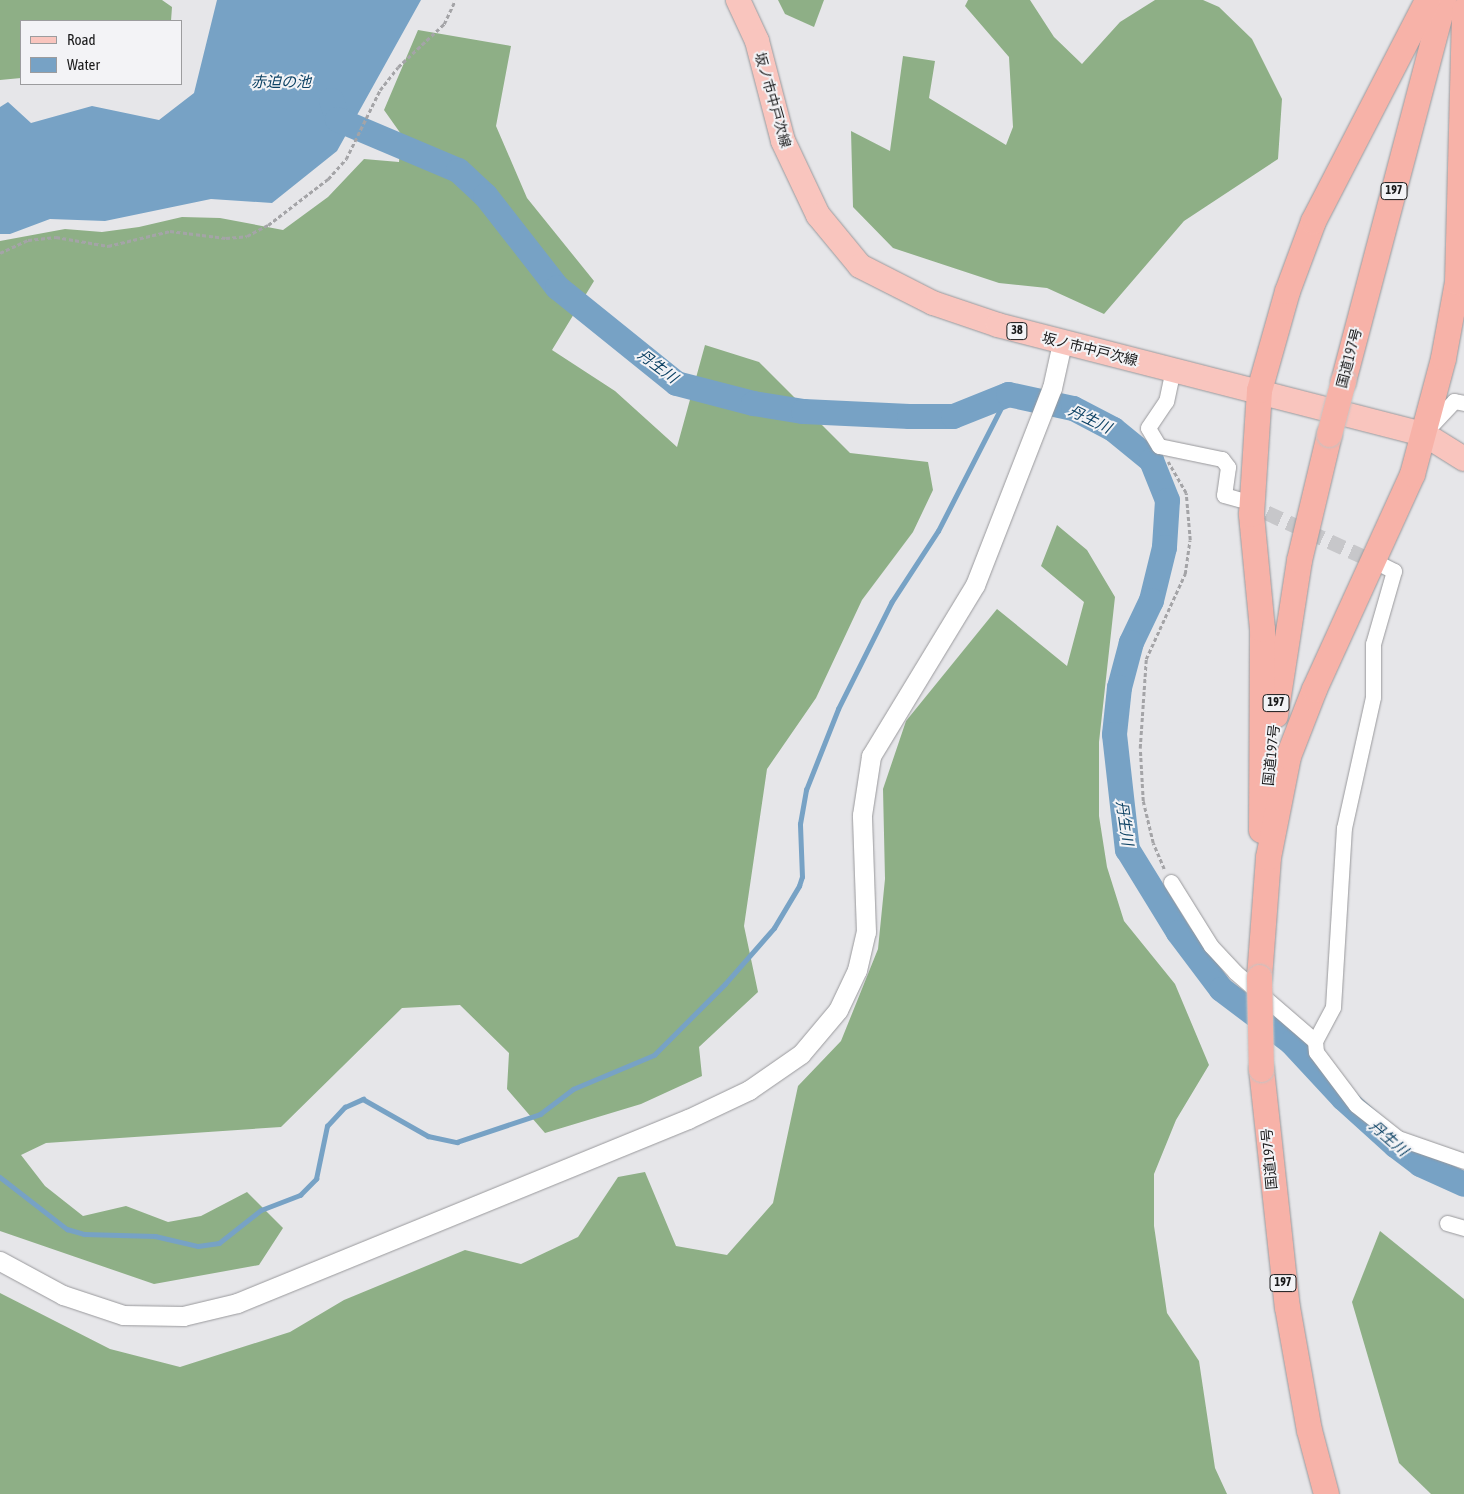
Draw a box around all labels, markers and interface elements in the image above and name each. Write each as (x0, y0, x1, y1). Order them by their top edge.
legend (20, 20, 182, 85)
text: Road (67, 31, 96, 48)
street label: 坂ノ市中戸次線 (751, 51, 795, 149)
text: Water (67, 56, 100, 73)
water label: 赤迫の池 (251, 73, 311, 91)
road number: 197 (1380, 182, 1408, 200)
road number: 38 (1006, 322, 1028, 341)
street label: 国道197号 (1333, 326, 1365, 390)
street label: 坂ノ市中戸次線 (1040, 329, 1140, 369)
water label: 丹生川 (635, 345, 681, 387)
water label: 丹生川 (1066, 401, 1114, 437)
road number: 197 (1262, 694, 1290, 712)
street label: 国道197号 (1259, 723, 1283, 787)
water label: 丹生川 (1113, 799, 1137, 847)
water label: 丹生川 (1366, 1116, 1412, 1160)
street label: 国道197号 (1258, 1128, 1280, 1190)
road number: 197 (1269, 1274, 1297, 1292)

